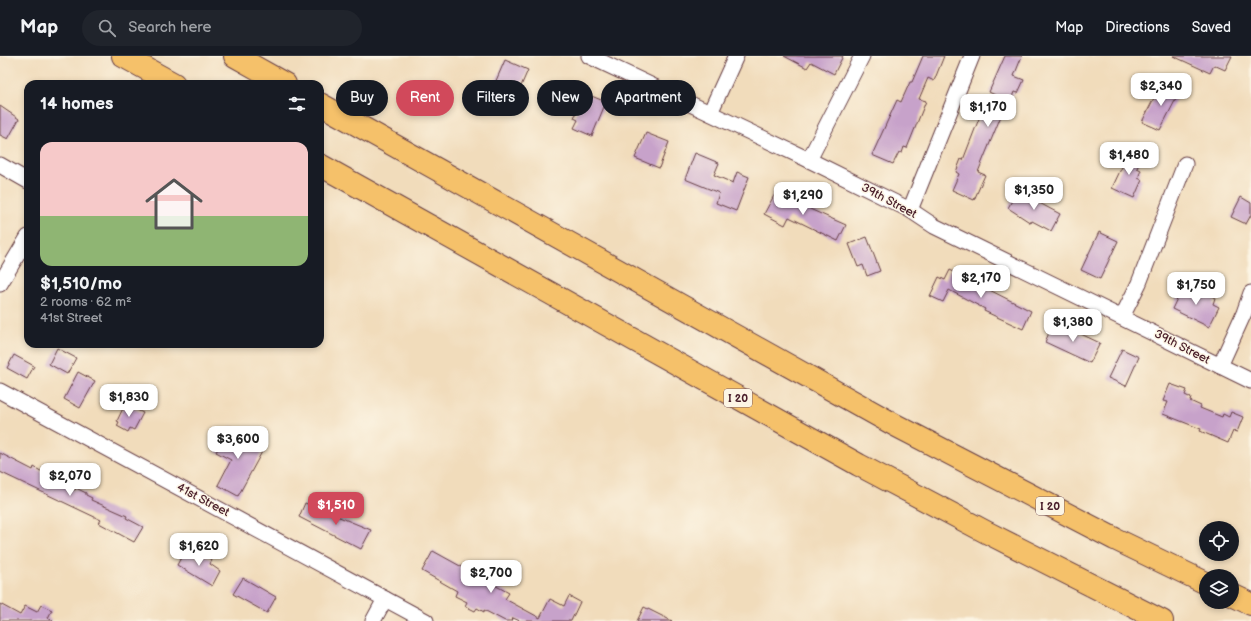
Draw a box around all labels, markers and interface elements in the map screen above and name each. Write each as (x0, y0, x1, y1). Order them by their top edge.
search box (82, 10, 362, 46)
text: Map (20, 16, 58, 39)
icon: search (96, 17, 118, 39)
text: Search here (128, 18, 211, 37)
text: Map (1055, 19, 1083, 36)
text: Directions (1105, 19, 1170, 36)
text: Saved (1192, 19, 1231, 36)
pin: $2,340 (1128, 73, 1194, 107)
text: $2,340 (1140, 78, 1182, 94)
chip: Buy (336, 80, 388, 116)
chip: Rent (396, 80, 454, 116)
chip: Filters (462, 80, 529, 116)
chip: New (537, 80, 593, 116)
chip: Apartment (601, 80, 696, 116)
icon: filters (286, 93, 308, 115)
text: 14 homes (40, 94, 113, 114)
pin: $1,170 (955, 94, 1021, 128)
text: $1,170 (969, 99, 1007, 115)
pin: $1,480 (1096, 142, 1162, 176)
text: $1,480 (1109, 147, 1149, 163)
icon: home (138, 168, 210, 240)
pin: $1,350 (1001, 177, 1067, 211)
street label: 39th Street (859, 180, 920, 222)
pin: $1,290 (770, 182, 836, 216)
text: $1,350 (1014, 182, 1054, 198)
text: $1,290 (783, 187, 823, 203)
pin: $2,170 (948, 265, 1014, 299)
text: $2,170 (961, 270, 1001, 286)
pin: $1,750 (1163, 272, 1229, 306)
text: $1,510/mo (40, 274, 122, 294)
text: $1,750 (1176, 277, 1216, 293)
text: 2 rooms · 62 m² (40, 294, 132, 310)
pin: $1,380 (1040, 309, 1106, 343)
text: 41st Street (40, 310, 102, 326)
text: $1,380 (1053, 314, 1093, 330)
street label: 39th Street (1152, 327, 1213, 368)
pin: $1,830 (96, 384, 162, 418)
text: $1,830 (109, 389, 149, 405)
road number: I 20 (724, 389, 752, 407)
pin: $3,600 (205, 426, 271, 460)
text: $3,600 (216, 431, 260, 447)
pin: $2,070 (37, 463, 103, 497)
text: $2,070 (49, 468, 91, 484)
street label: 41st Street (174, 480, 232, 520)
pin: $1,510 (303, 492, 369, 526)
text: $1,510 (317, 497, 355, 513)
road number: I 20 (1036, 497, 1064, 515)
map controls (1199, 521, 1239, 609)
button: locate (1199, 521, 1239, 561)
pin: $1,620 (166, 533, 232, 567)
text: $1,620 (179, 538, 219, 554)
pin: $2,700 (458, 560, 524, 594)
text: $2,700 (470, 565, 512, 581)
button: layers (1199, 569, 1239, 609)

